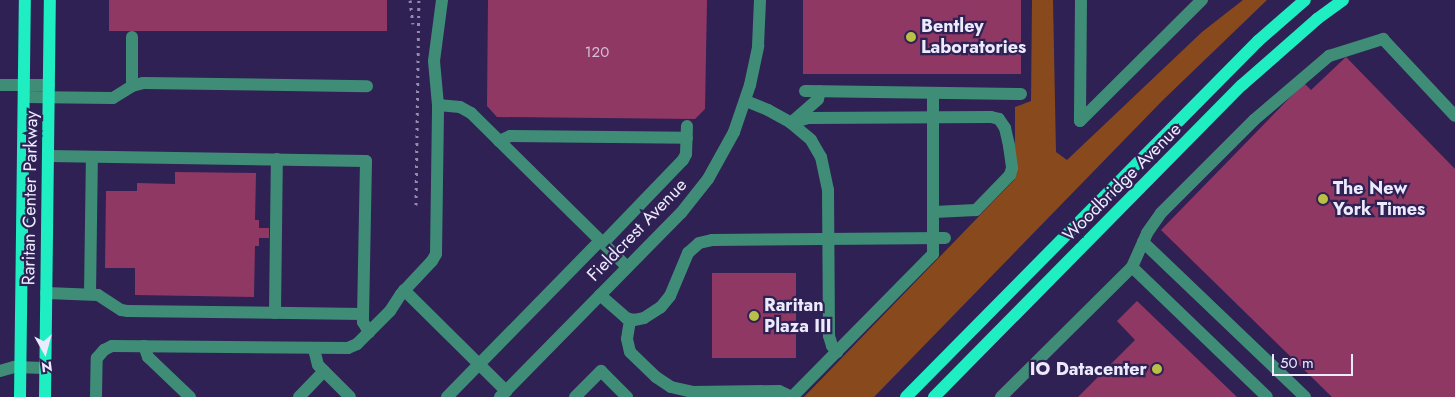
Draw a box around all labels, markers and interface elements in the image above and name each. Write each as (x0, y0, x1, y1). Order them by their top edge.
place label: Bentley Laboratories (921, 16, 1026, 58)
marker: Bentley Laboratories (905, 31, 917, 43)
house number: 120 (585, 44, 609, 62)
street label: Raritan Center Parkway (18, 110, 42, 286)
street label: Woodbridge Avenue (1058, 118, 1186, 246)
street label: Fieldcrest Avenue (583, 174, 691, 286)
place label: The New York Times (1333, 178, 1425, 220)
marker: The New York Times (1317, 193, 1329, 205)
place label: Raritan Plaza III (764, 295, 832, 338)
marker: Raritan Plaza III (748, 310, 760, 322)
north arrow (20, 327, 70, 377)
scale bar (1275, 344, 1356, 376)
text: 50 m (1280, 352, 1314, 374)
text: N (40, 356, 54, 377)
place label: IO Datacenter (1030, 358, 1147, 380)
marker: IO Datacenter (1151, 363, 1163, 375)

